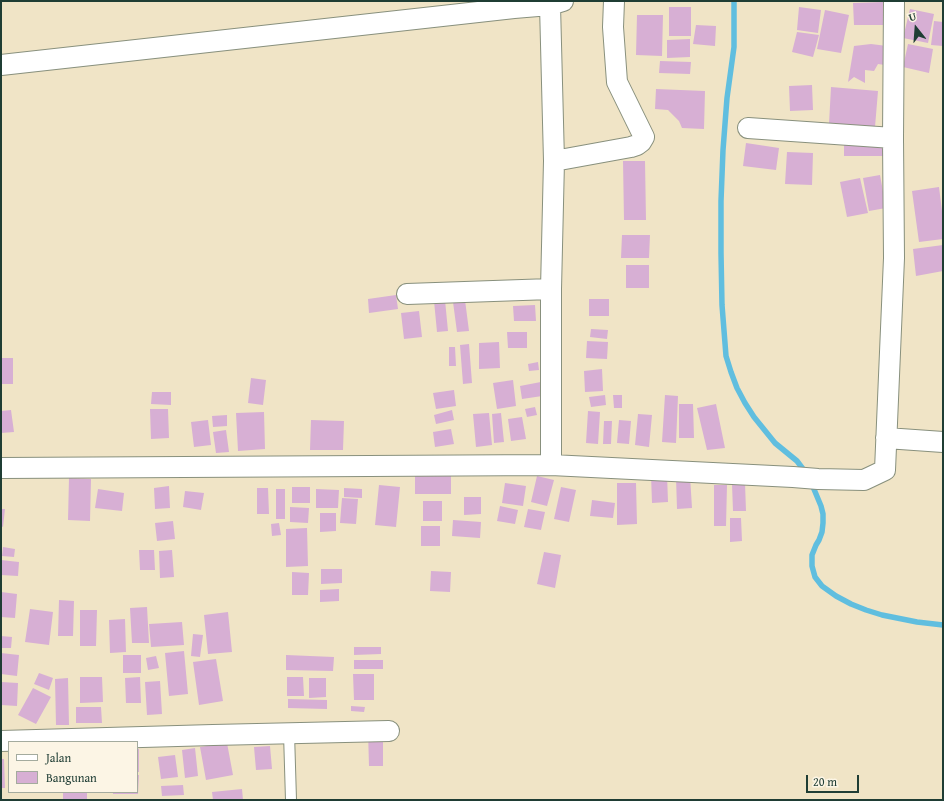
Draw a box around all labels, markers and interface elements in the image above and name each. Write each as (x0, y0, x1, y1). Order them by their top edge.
north arrow (896, 8, 936, 48)
text: U (907, 8, 918, 25)
legend (8, 741, 138, 793)
text: Jalan (46, 749, 71, 766)
scale bar (808, 767, 861, 793)
text: Bangunan (46, 769, 97, 786)
text: 20 m (813, 773, 837, 790)

